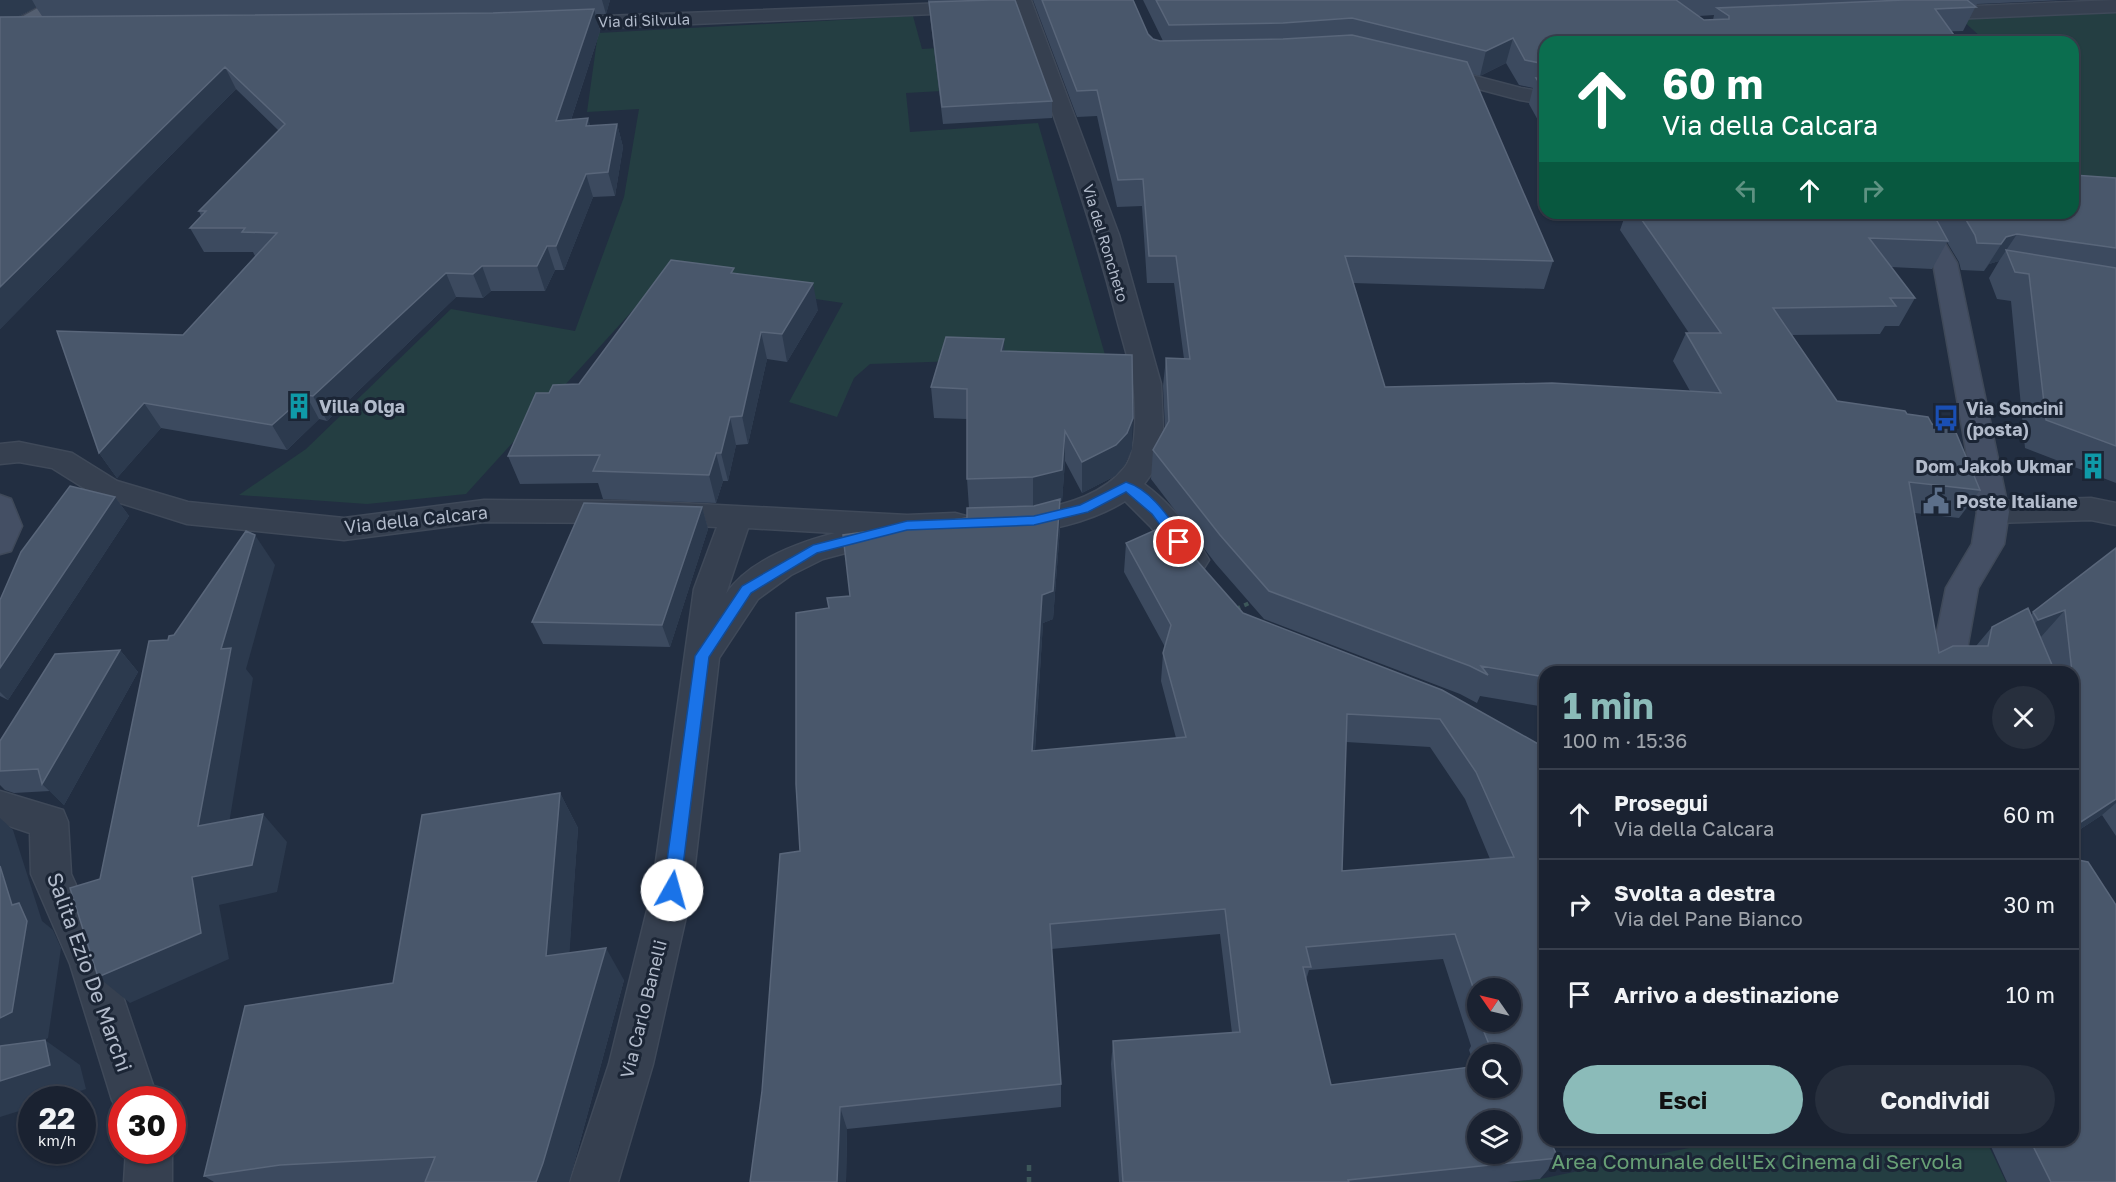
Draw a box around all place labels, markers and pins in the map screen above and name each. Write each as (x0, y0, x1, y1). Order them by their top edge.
building icon: Villa Olga (284, 391, 314, 421)
place label: Villa Olga (319, 395, 405, 417)
place label: Via Soncini (posta) (1966, 397, 2064, 440)
bus stop icon: Via Soncini (posta) (1931, 403, 1961, 433)
building icon: Dom Jakob Ukmar (2078, 451, 2108, 481)
place label: Dom Jakob Ukmar (1915, 455, 2073, 477)
public building icon: Poste Italiane (1921, 486, 1951, 516)
place label: Poste Italiane (1956, 490, 2078, 512)
pin (1153, 516, 1204, 567)

